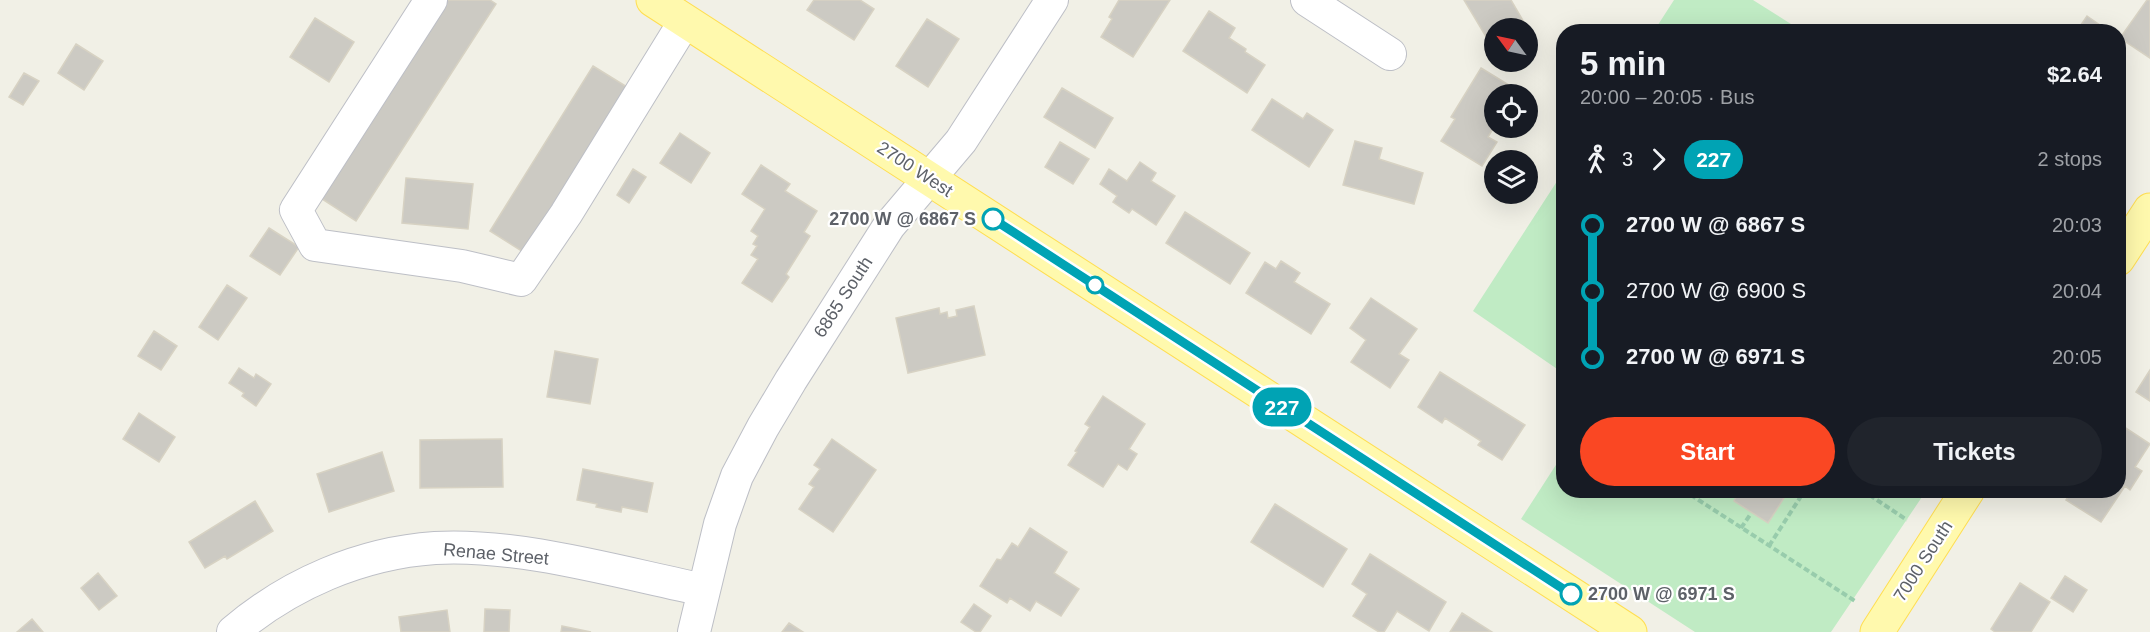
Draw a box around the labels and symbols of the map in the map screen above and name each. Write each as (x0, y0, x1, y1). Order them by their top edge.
north arrow (1484, 18, 1538, 72)
street label: 2700 West (874, 137, 956, 201)
marker: 2700 W @ 6867 S (982, 208, 1004, 230)
place label: 2700 W @ 6867 S (829, 209, 976, 229)
street label: 6865 South (810, 253, 876, 341)
unlabelled marker (1086, 276, 1104, 294)
line badge: 227 (1248, 388, 1316, 426)
street label: 7000 South (1890, 517, 1956, 605)
street label: Renae Street (442, 539, 550, 569)
marker: 2700 W @ 6971 S (1560, 583, 1582, 605)
place label: 2700 W @ 6971 S (1588, 584, 1735, 604)

